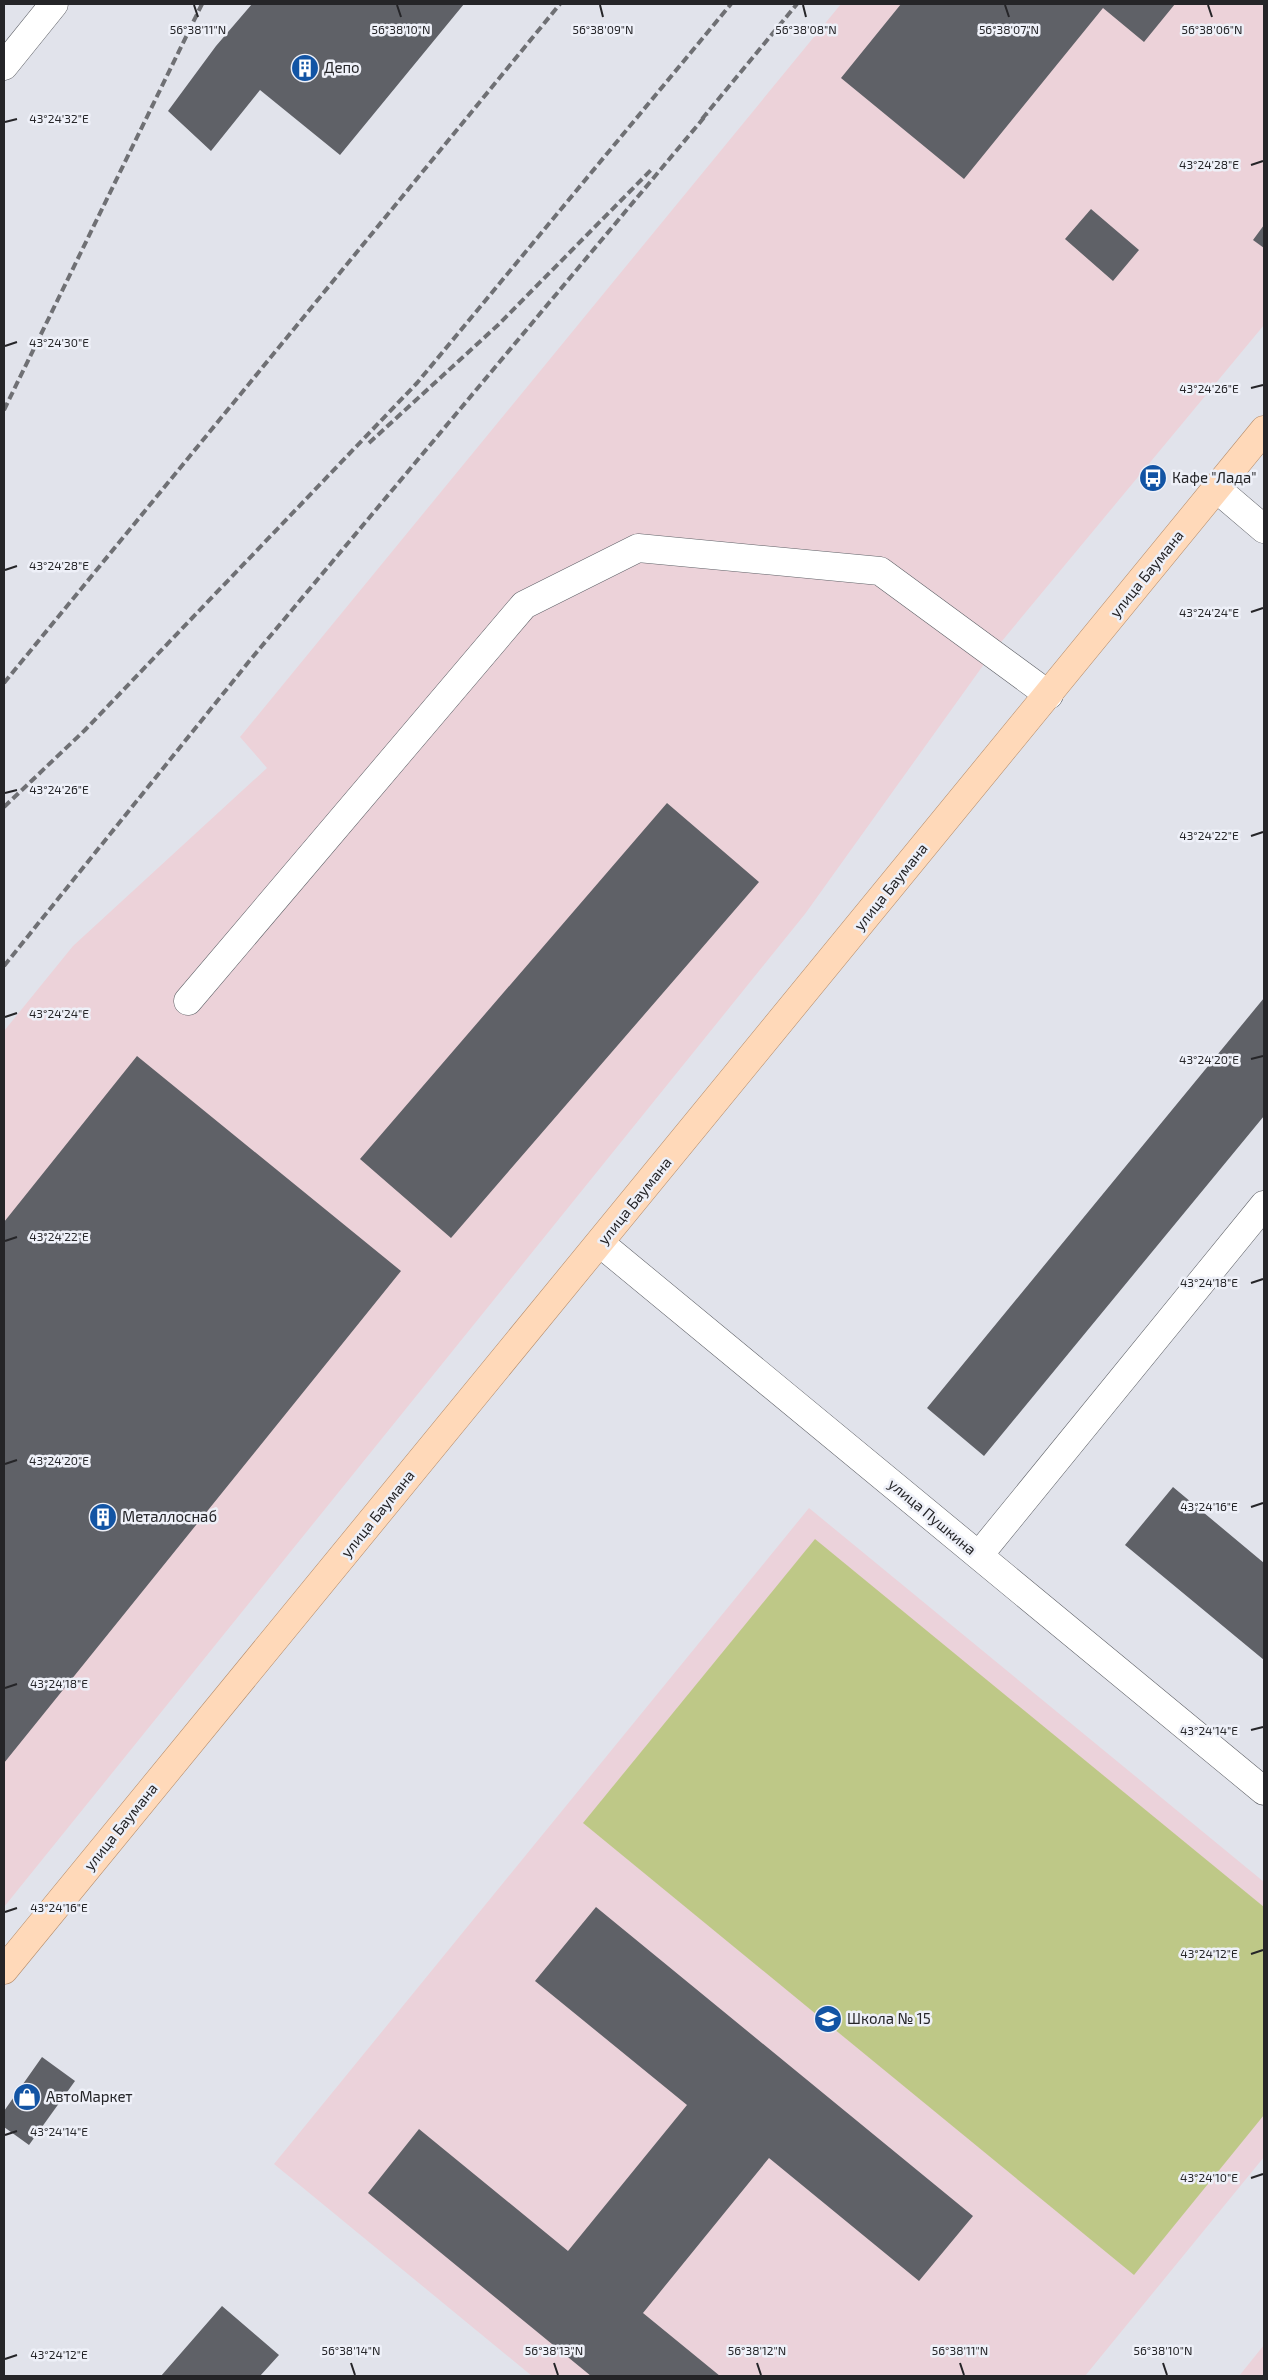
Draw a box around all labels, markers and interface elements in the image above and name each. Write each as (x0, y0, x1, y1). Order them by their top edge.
text: 56°38'11"N (170, 22, 226, 36)
text: 56°38'10"N (372, 22, 430, 36)
text: 56°38'09"N (573, 22, 633, 36)
text: 56°38'08"N (775, 22, 837, 36)
text: 56°38'07"N (979, 22, 1039, 36)
text: 56°38'06"N (1182, 22, 1242, 36)
building icon: Депо (290, 53, 320, 83)
place label: Депо (324, 58, 360, 76)
text: 43°24'32"E (29, 111, 89, 125)
text: 43°24'28"E (1179, 157, 1239, 171)
text: 43°24'30"E (29, 335, 89, 349)
text: 43°24'26"E (1179, 381, 1239, 395)
bus stop icon: Кафе "Лада" (1138, 463, 1168, 493)
place label: Кафе "Лада" (1172, 468, 1256, 486)
street label: улица Баумана (1106, 526, 1188, 621)
text: 43°24'28"E (29, 558, 89, 572)
text: 43°24'24"E (1179, 605, 1239, 619)
text: 43°24'26"E (29, 782, 89, 796)
text: 43°24'22"E (1179, 828, 1239, 842)
street label: улица Баумана (850, 839, 932, 934)
text: 43°24'24"E (29, 1006, 89, 1020)
text: 43°24'20"E (1179, 1052, 1239, 1066)
street label: улица Баумана (594, 1153, 676, 1248)
text: 43°24'22"E (29, 1229, 89, 1243)
text: 43°24'18"E (1180, 1275, 1238, 1289)
text: 43°24'20"E (29, 1453, 89, 1467)
street label: улица Баумана (337, 1466, 419, 1561)
street label: улица Пушкина (884, 1474, 980, 1559)
text: 43°24'16"E (1180, 1499, 1238, 1513)
building icon: Металлоснаб (88, 1502, 118, 1532)
place label: Металлоснаб (122, 1507, 217, 1525)
text: 43°24'18"E (30, 1676, 88, 1690)
text: 43°24'14"E (1180, 1723, 1238, 1737)
street label: улица Баумана (80, 1779, 162, 1874)
text: 43°24'16"E (30, 1900, 88, 1914)
text: 43°24'12"E (1180, 1946, 1238, 1960)
school or university icon: Школа № 15 (813, 2004, 843, 2034)
place label: Школа № 15 (847, 2009, 931, 2027)
shop icon: АвтоМаркет (12, 2082, 42, 2112)
place label: АвтоМаркет (46, 2087, 133, 2105)
text: 43°24'14"E (30, 2124, 88, 2138)
text: 43°24'10"E (1180, 2170, 1238, 2184)
text: 56°38'14"N (322, 2343, 380, 2357)
text: 56°38'13"N (525, 2343, 583, 2357)
text: 56°38'12"N (728, 2343, 786, 2357)
text: 56°38'11"N (932, 2343, 988, 2357)
text: 56°38'10"N (1134, 2343, 1192, 2357)
text: 43°24'12"E (30, 2347, 88, 2361)

